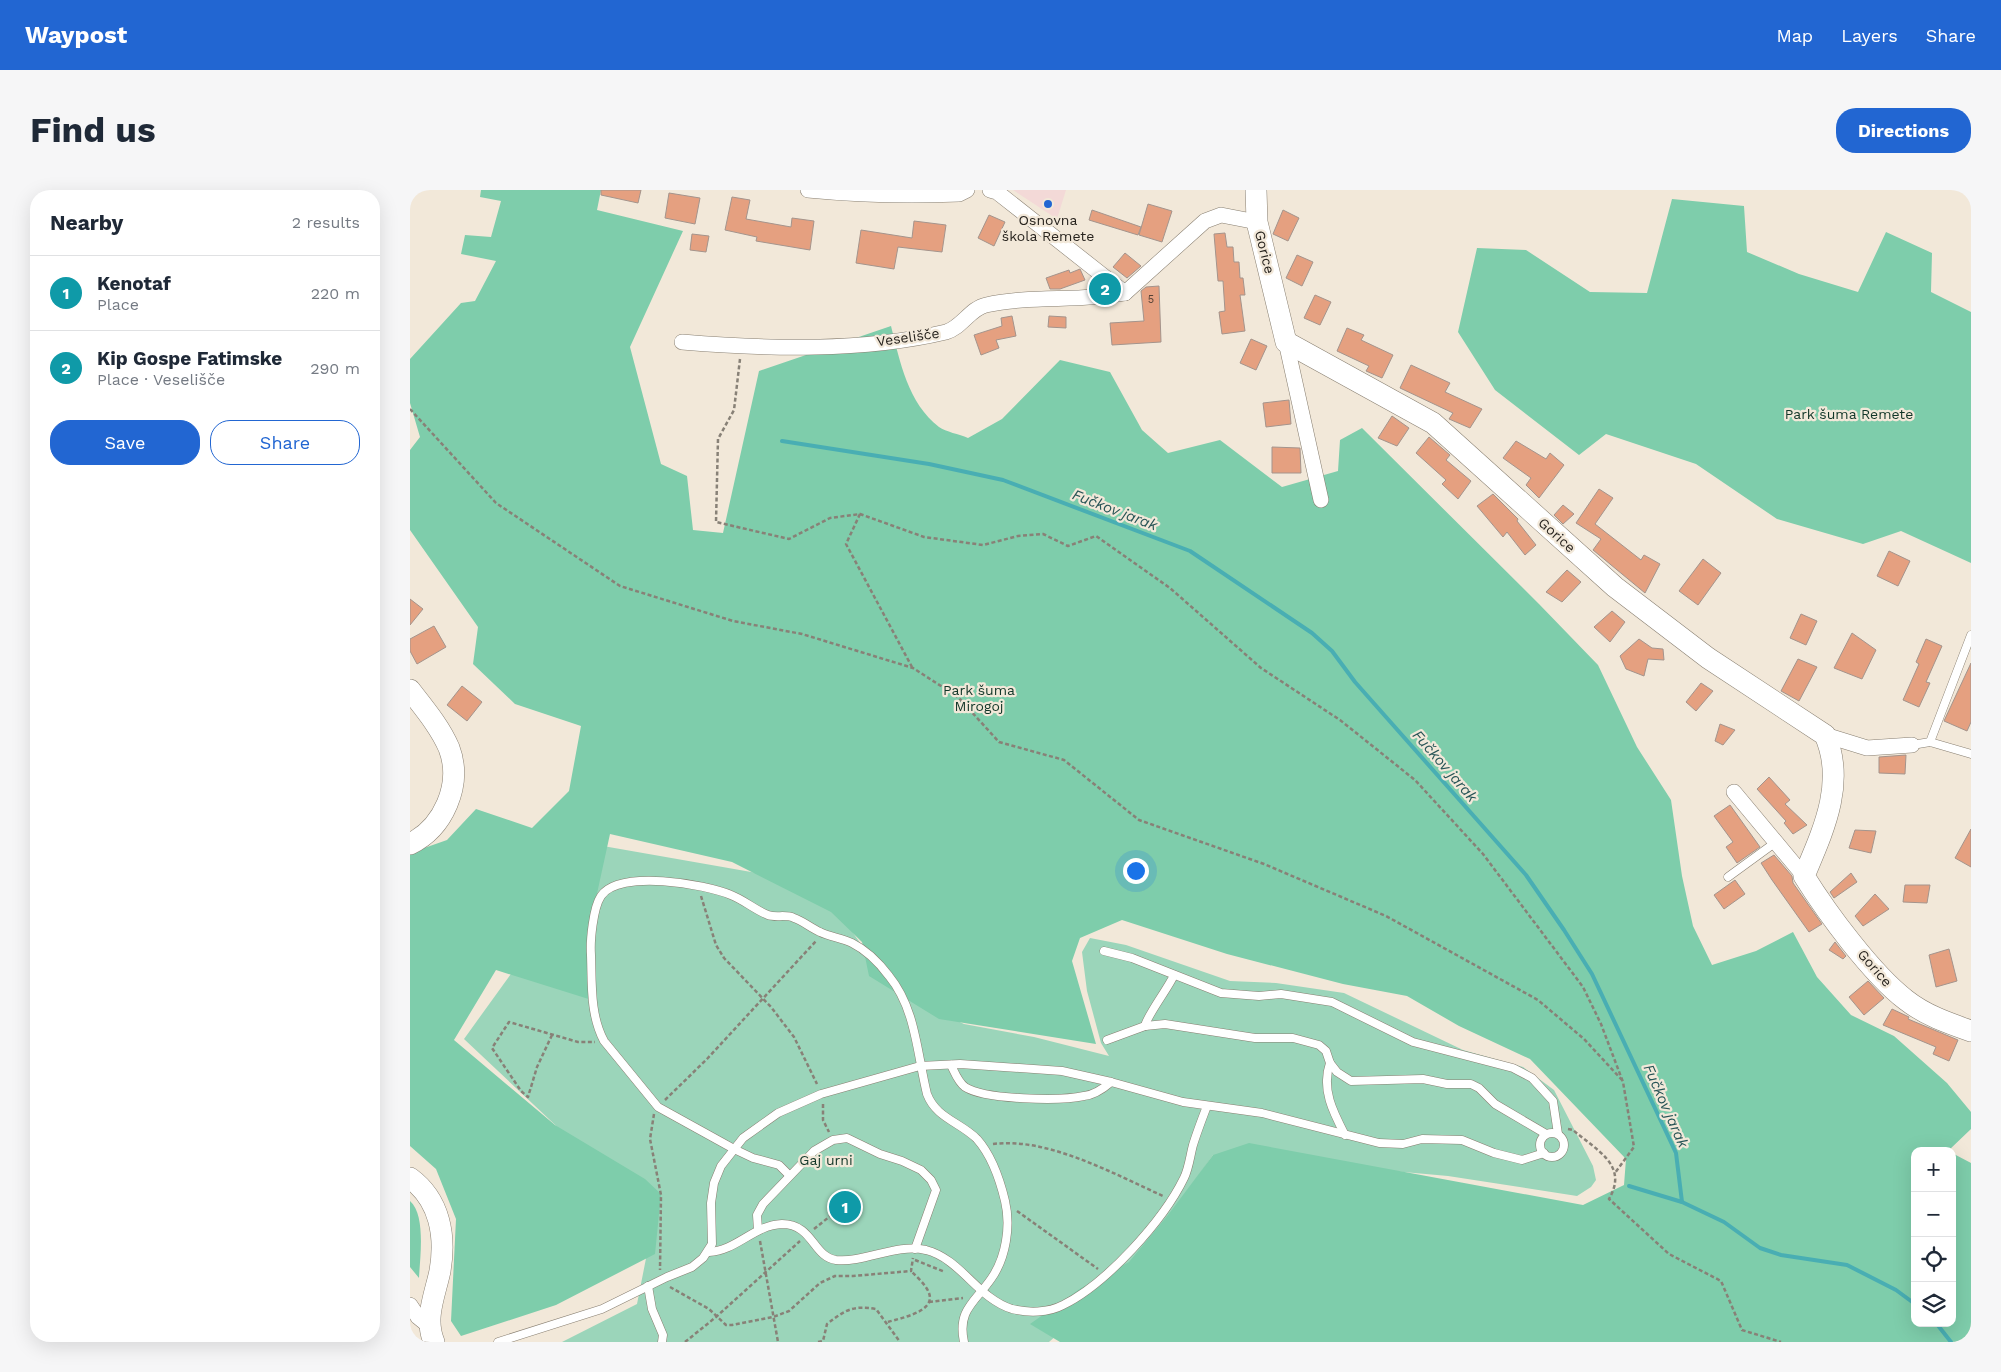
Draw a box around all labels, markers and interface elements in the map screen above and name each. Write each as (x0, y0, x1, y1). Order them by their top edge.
text: Waypost (25, 21, 127, 49)
text: Map (1776, 25, 1813, 46)
text: Layers (1841, 25, 1898, 46)
text: Share (1926, 25, 1976, 46)
button: Directions (1836, 108, 1971, 153)
text: Find us (30, 109, 156, 151)
marker: Osnovna škola Remete (1042, 198, 1054, 210)
text: Nearby (50, 210, 123, 235)
place label: Osnovna škola Remete (1002, 212, 1094, 244)
text: 2 results (292, 213, 360, 232)
street label: Gorice (1252, 229, 1278, 275)
pin: 2 (1089, 270, 1121, 308)
text: Kenotaf (97, 272, 171, 295)
text: 1 (63, 284, 69, 303)
text: 220 m (311, 284, 360, 303)
house number: 5 (1148, 293, 1154, 306)
text: Place (97, 295, 139, 314)
street label: Veselišče (876, 325, 940, 349)
text: Kip Gospe Fatimske (97, 347, 282, 370)
text: 2 (61, 359, 71, 378)
text: 290 m (310, 359, 360, 378)
text: Place · Veselišče (97, 370, 225, 389)
park label: Park šuma Remete (1785, 406, 1913, 422)
button: Save (50, 420, 200, 465)
button: Share (210, 420, 360, 465)
water label: Fučkov jarak (1070, 486, 1161, 535)
street label: Gorice (1535, 514, 1579, 556)
park label: Park šuma Mirogoj (943, 682, 1015, 714)
water label: Fučkov jarak (1409, 726, 1482, 806)
your location (1123, 858, 1149, 884)
street label: Gorice (1855, 946, 1895, 990)
water label: Fučkov jarak (1640, 1061, 1693, 1151)
map controls (1911, 1147, 1956, 1327)
button: + (1911, 1147, 1956, 1192)
park label: Gaj urni (799, 1152, 853, 1168)
pin: 1 (829, 1188, 861, 1226)
button: − (1911, 1192, 1956, 1237)
button: locate (1911, 1237, 1956, 1282)
button: layers (1911, 1282, 1956, 1327)

